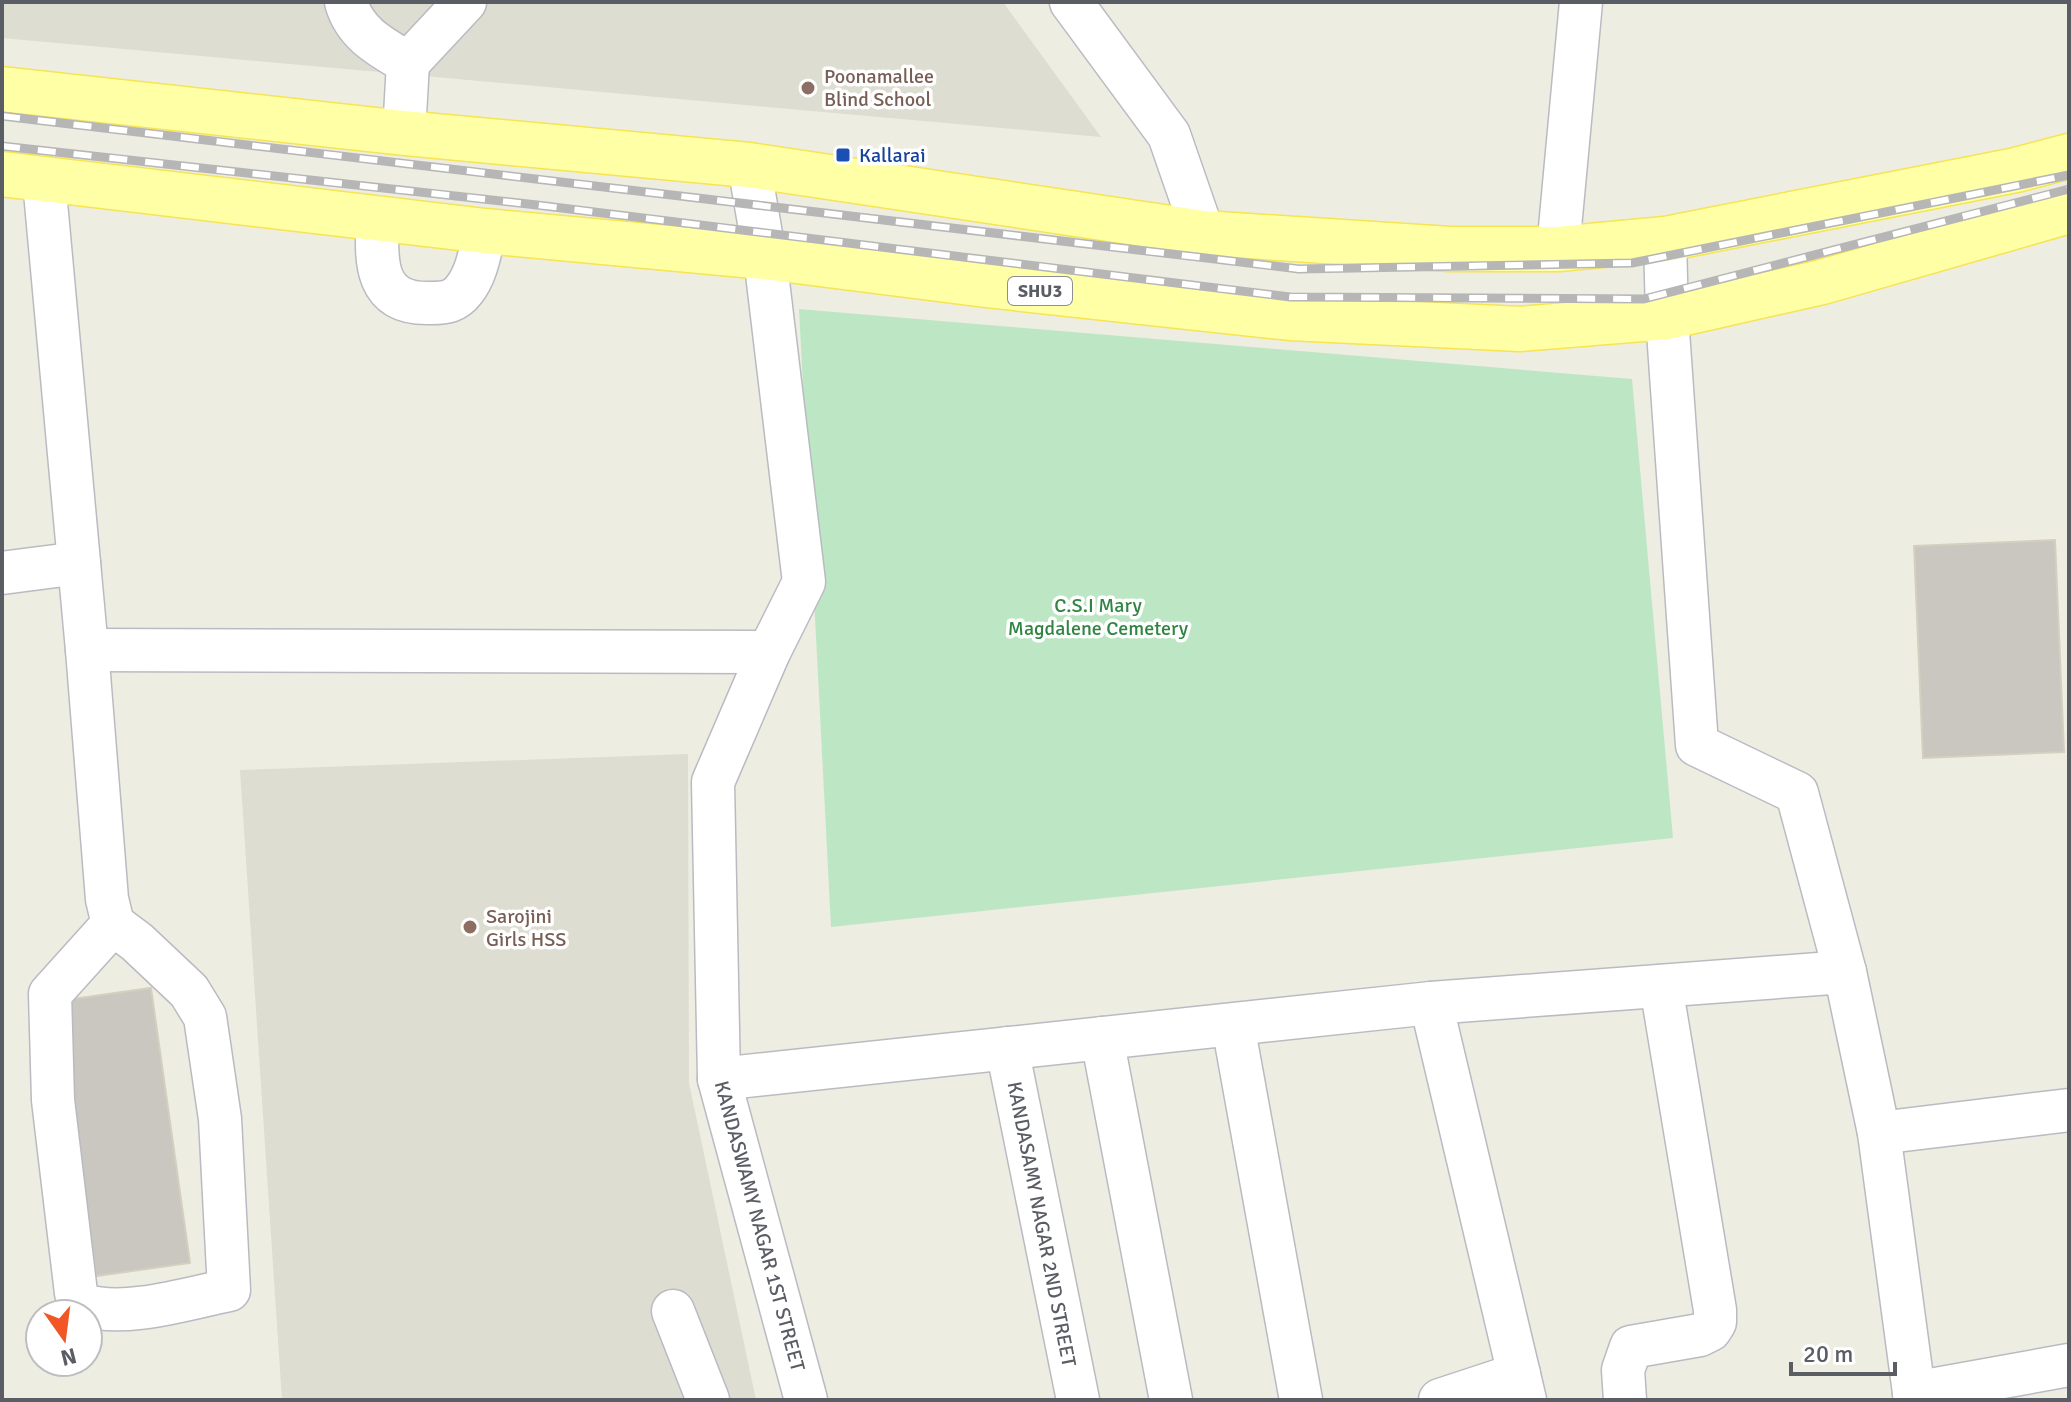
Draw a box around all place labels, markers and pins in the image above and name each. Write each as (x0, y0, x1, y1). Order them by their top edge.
place label: Poonamallee Blind School (824, 64, 934, 112)
marker: Poonamallee Blind School (799, 79, 817, 97)
place label: Kallarai (859, 143, 926, 168)
marker: Kallarai (834, 146, 852, 164)
place label: Sarojini Girls HSS (486, 904, 566, 952)
marker: Sarojini Girls HSS (461, 918, 479, 936)

